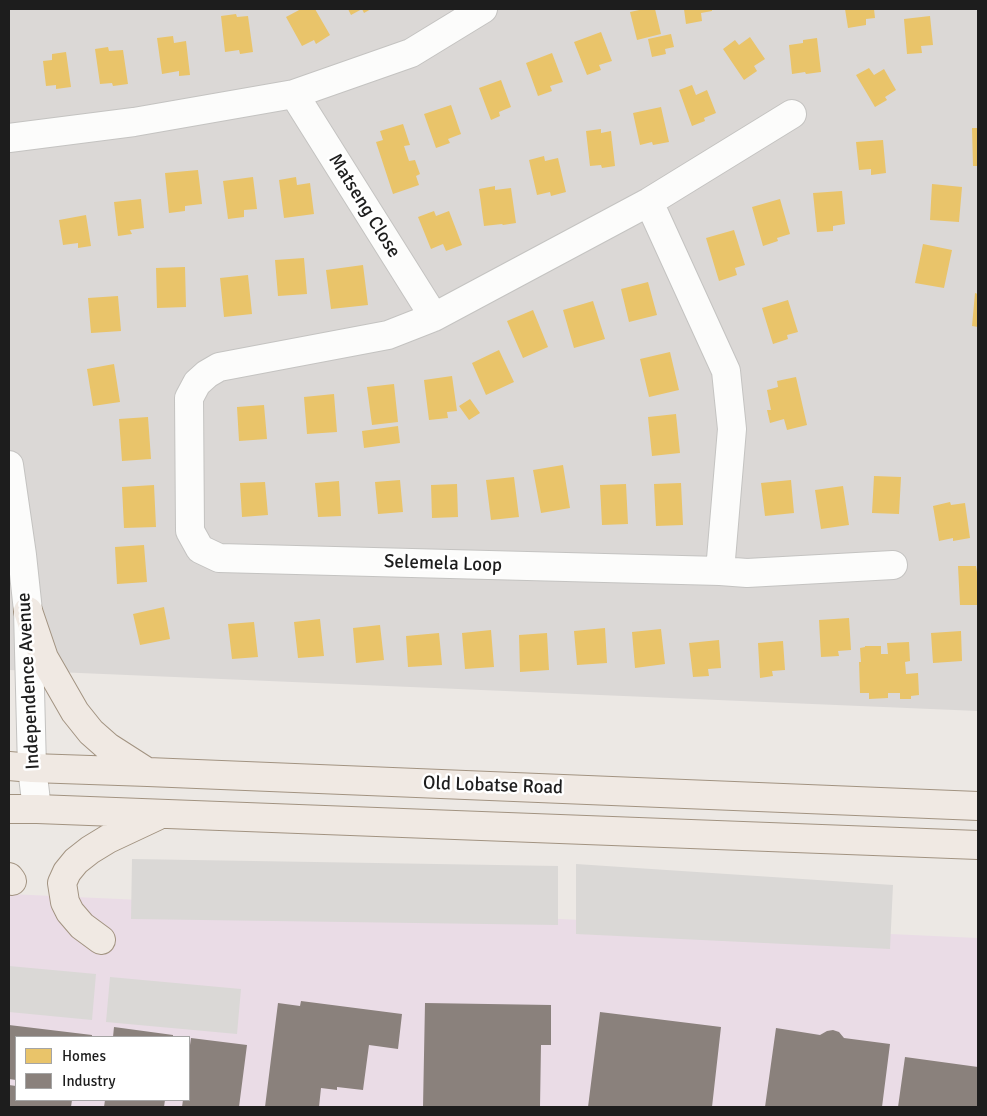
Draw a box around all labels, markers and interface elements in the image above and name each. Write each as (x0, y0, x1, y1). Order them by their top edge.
street label: Matseng Close (323, 150, 405, 262)
street label: Selemela Loop (383, 551, 503, 577)
street label: Independence Avenue (13, 592, 45, 770)
street label: Old Lobatse Road (422, 772, 564, 800)
legend (15, 1036, 190, 1101)
text: Homes (62, 1047, 106, 1065)
text: Industry (62, 1072, 115, 1090)

